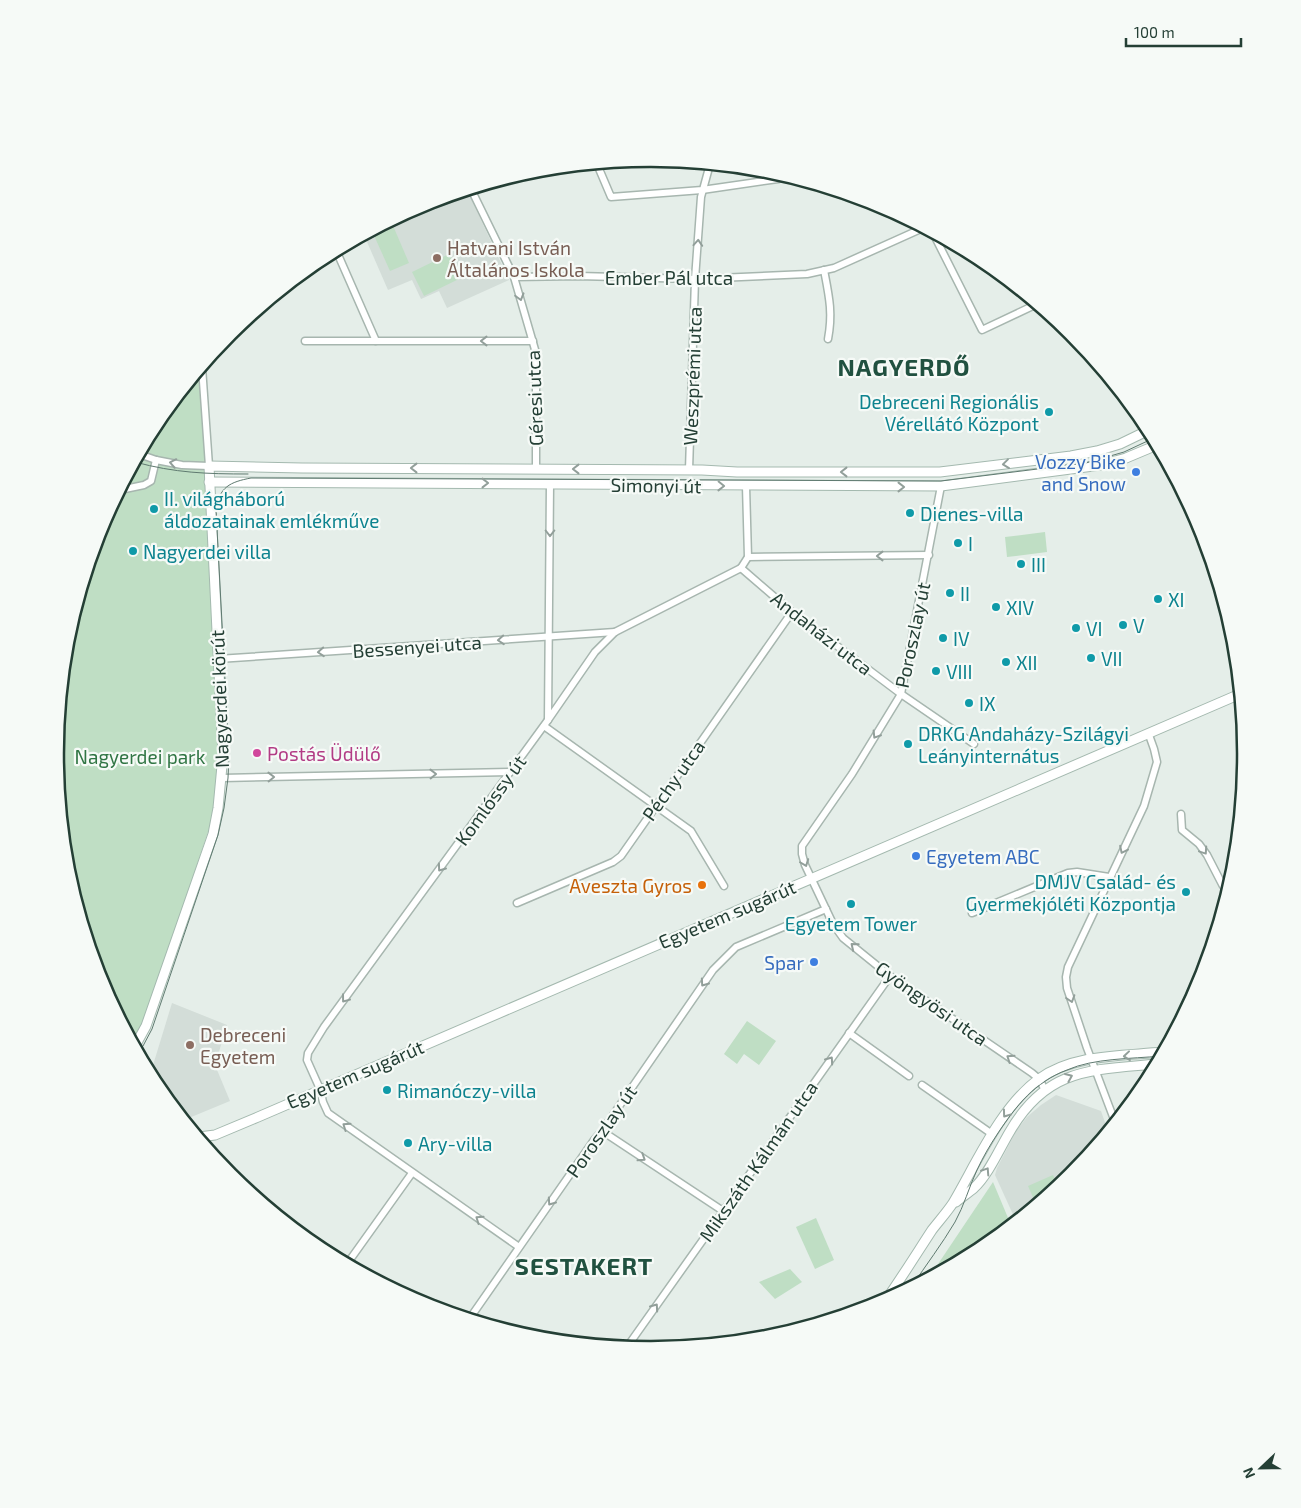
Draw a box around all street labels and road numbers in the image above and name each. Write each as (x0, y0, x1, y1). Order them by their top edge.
street label: Ember Pál utca (605, 266, 733, 289)
street label: Weszprémi utca (678, 306, 706, 446)
street label: Géresi utca (521, 350, 547, 446)
street label: Simonyi út (610, 473, 702, 497)
street label: Poroszlay út (890, 580, 934, 690)
street label: Andaházi utca (767, 586, 877, 680)
street label: Nagyerdei körút (205, 630, 233, 768)
street label: Bessenyei utca (352, 630, 482, 662)
street label: Péchy utca (637, 735, 709, 825)
street label: Komlóssy út (450, 750, 530, 850)
street label: Egyetem sugárút (655, 875, 799, 953)
street label: Gyöngyösi utca (872, 956, 992, 1050)
street label: Egyetem sugárút (283, 1035, 427, 1113)
street label: Mikszáth Kálmán utca (694, 1076, 822, 1246)
street label: Poroszlay út (561, 1080, 641, 1182)

